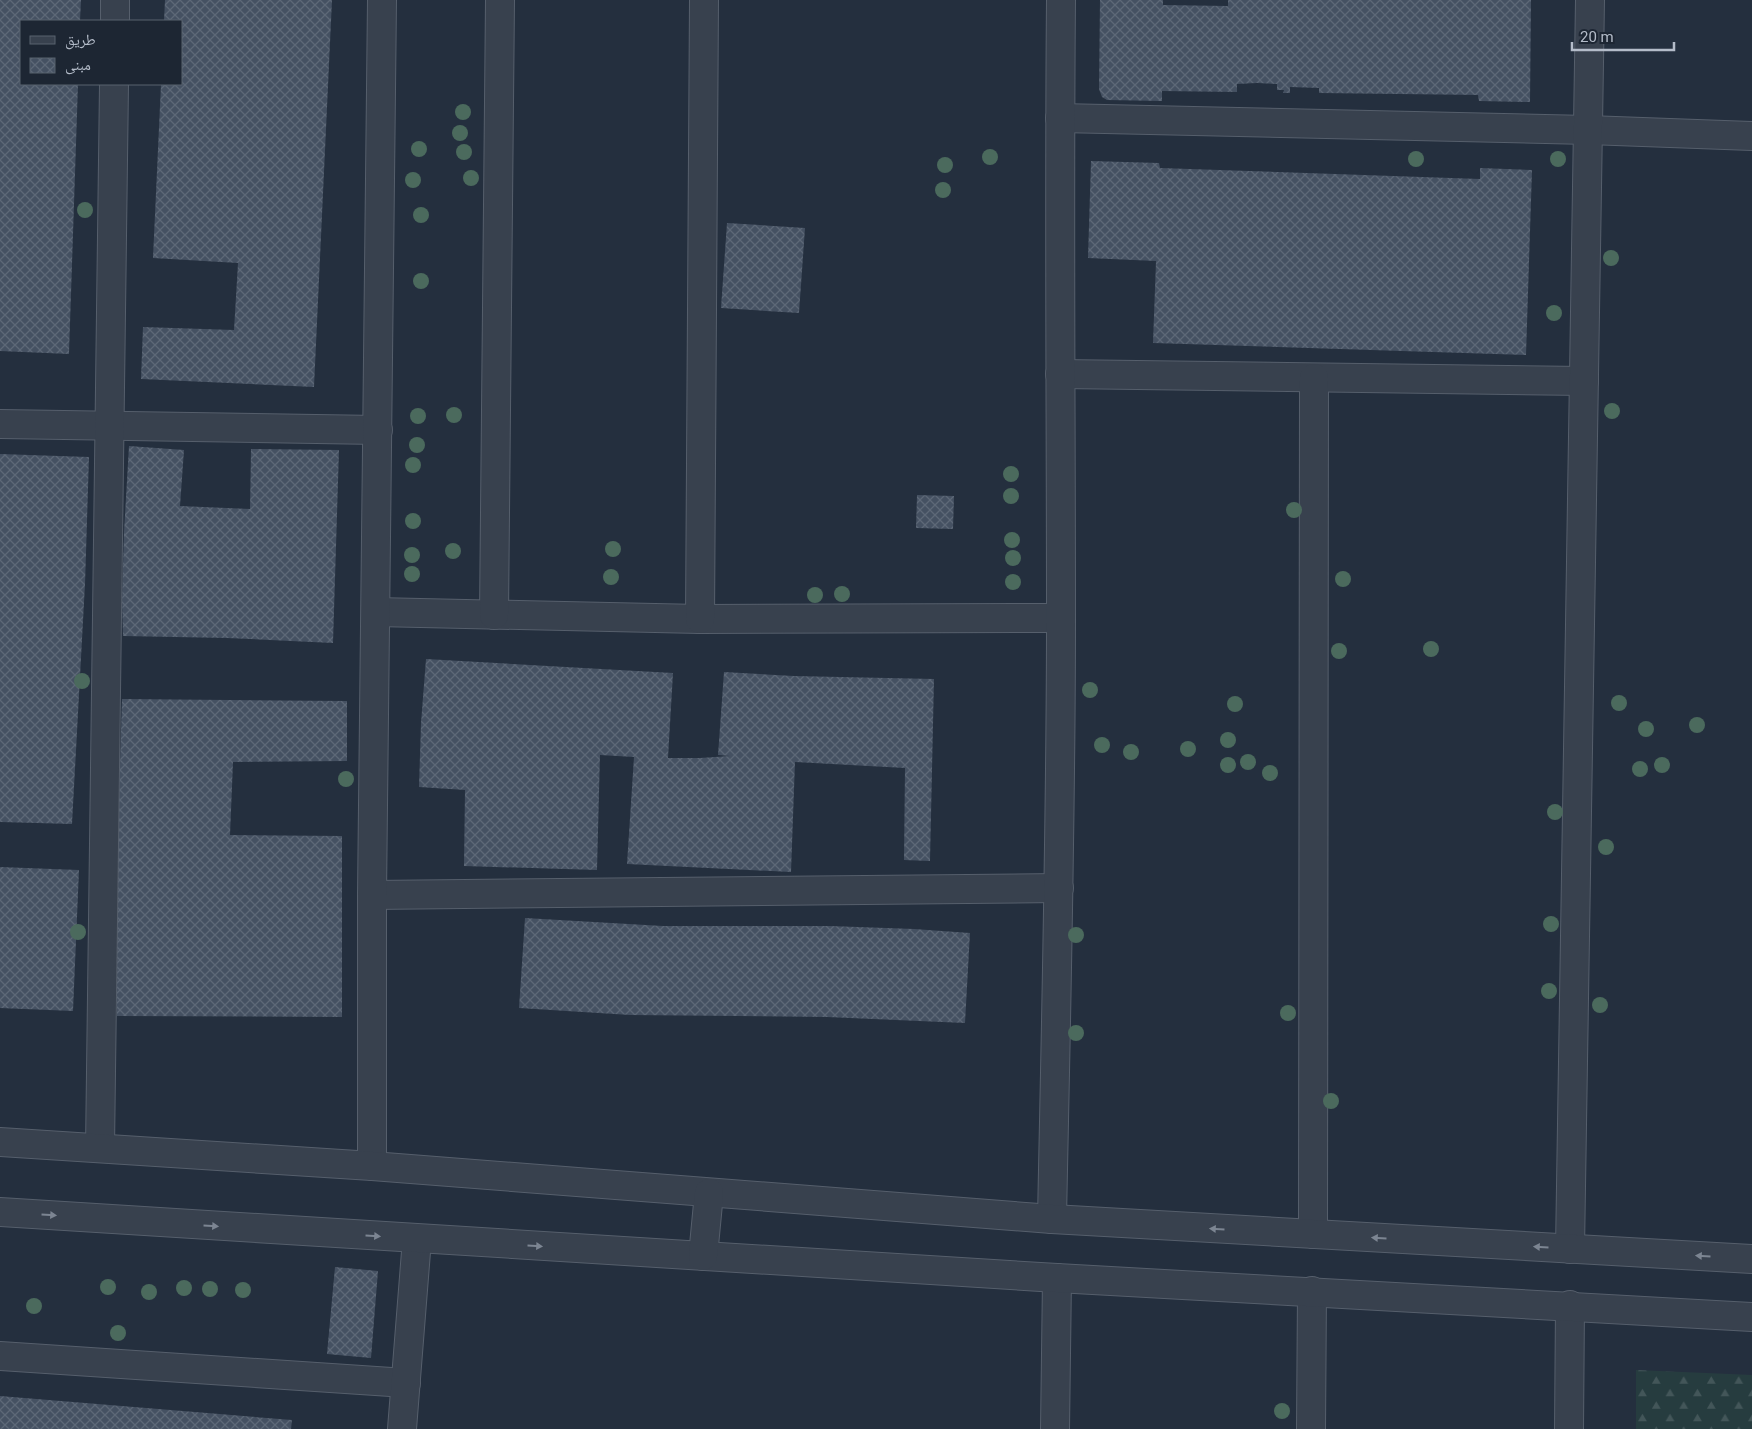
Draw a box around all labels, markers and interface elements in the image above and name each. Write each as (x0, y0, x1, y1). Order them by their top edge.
legend (20, 20, 182, 85)
scale bar (1572, 20, 1674, 52)
text: 20 m (1580, 28, 1614, 46)
text: طريق (65, 31, 96, 50)
text: مبنى (65, 56, 91, 75)
one-way arrow (41, 1212, 57, 1220)
one-way arrow (203, 1222, 219, 1230)
one-way arrow (1208, 1224, 1224, 1232)
one-way arrow (365, 1232, 381, 1240)
one-way arrow (1371, 1233, 1387, 1241)
one-way arrow (527, 1242, 543, 1250)
one-way arrow (1533, 1243, 1549, 1251)
one-way arrow (1695, 1251, 1711, 1259)

